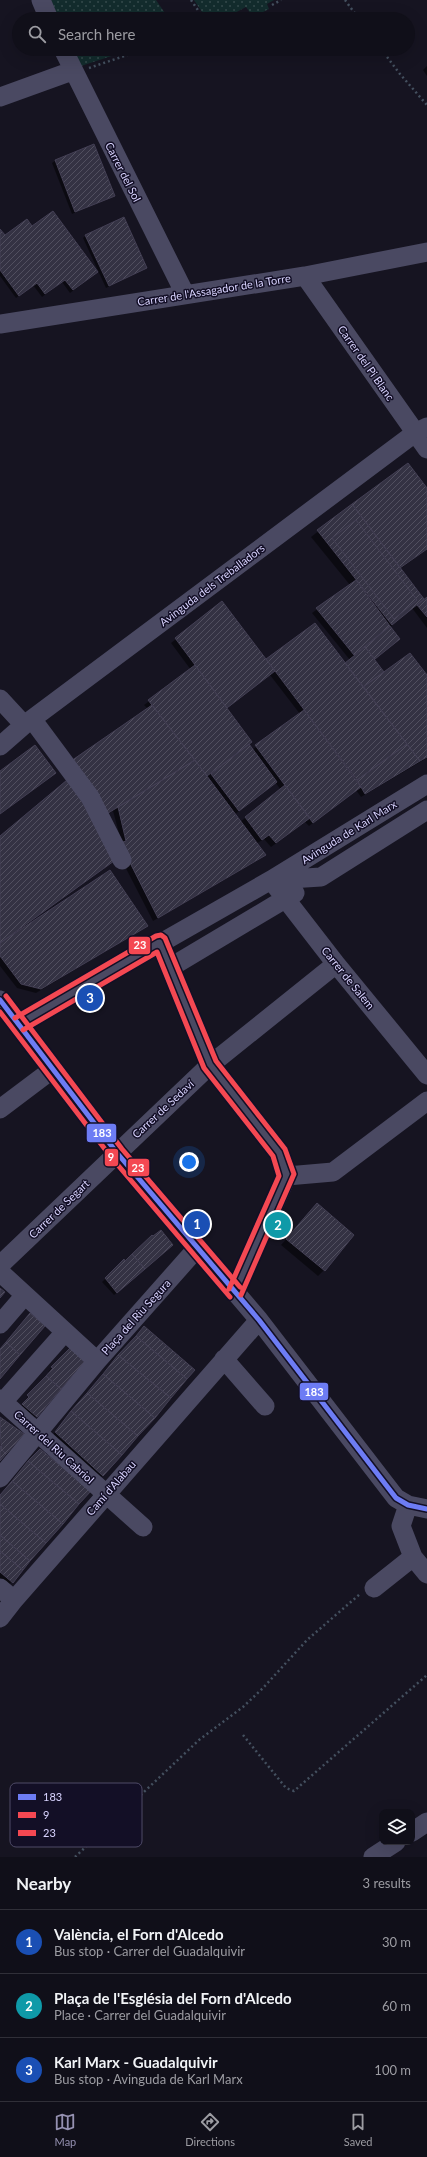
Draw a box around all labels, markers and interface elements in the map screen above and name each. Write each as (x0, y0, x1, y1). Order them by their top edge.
search box (12, 12, 415, 56)
icon: search (26, 23, 48, 45)
text: Search here (58, 25, 135, 43)
street label: Carrer del Sol (103, 140, 144, 204)
street label: Carrer de l'Assagador de la Torre (136, 271, 292, 308)
street label: Carrer del Pi Blanc (336, 323, 397, 403)
street label: Avinguda dels Treballadors (157, 541, 267, 628)
street label: Avinguda de Karl Marx (299, 797, 399, 866)
line badge: 23 (128, 936, 151, 955)
text: 23 (134, 938, 146, 951)
street label: Carrer de Salem (319, 944, 378, 1012)
pin: 3 (77, 983, 103, 1013)
street label: Carrer de Sedaví (129, 1077, 196, 1140)
line badge: 183 (86, 1123, 117, 1143)
text: 183 (92, 1126, 112, 1139)
line badge: 9 (104, 1148, 119, 1167)
text: 9 (108, 1150, 114, 1163)
your location (179, 1152, 199, 1172)
line badge: 23 (127, 1158, 150, 1177)
text: 23 (132, 1161, 144, 1174)
street label: Carrer de Segart (26, 1177, 91, 1241)
pin: 1 (184, 1209, 210, 1239)
pin: 2 (265, 1210, 291, 1240)
street label: Plaça del Riu Segura (98, 1276, 173, 1357)
line badge: 183 (299, 1382, 329, 1401)
text: 183 (304, 1385, 324, 1398)
street label: Carrer del Riu Cabriol (12, 1407, 97, 1486)
street label: Camí d'Alabau (83, 1458, 138, 1518)
legend (10, 1783, 142, 1847)
text: 183 (43, 1790, 62, 1803)
text: 9 (43, 1808, 49, 1821)
map controls (379, 1809, 415, 1845)
button: layers (379, 1809, 415, 1845)
text: 23 (43, 1826, 56, 1839)
text: Nearby (16, 1873, 71, 1894)
text: 3 results (363, 1875, 411, 1891)
text: València, el Forn d'Alcedo (54, 1925, 224, 1943)
text: 1 (25, 1934, 33, 1950)
text: 30 m (382, 1934, 411, 1950)
text: Bus stop · Carrer del Guadalquivir (54, 1943, 245, 1959)
text: Plaça de l'Església del Forn d'Alcedo (54, 1989, 292, 2007)
text: 2 (25, 1998, 33, 2014)
text: 60 m (382, 1998, 411, 2014)
text: Place · Carrer del Guadalquivir (54, 2007, 226, 2023)
text: Karl Marx - Guadalquivir (54, 2053, 218, 2071)
text: 3 (25, 2062, 33, 2078)
text: 100 m (374, 2062, 411, 2078)
text: Bus stop · Avinguda de Karl Marx (54, 2071, 243, 2087)
tab: Map (54, 2111, 76, 2148)
tab: Directions (185, 2111, 235, 2148)
tab: Saved (344, 2111, 373, 2148)

